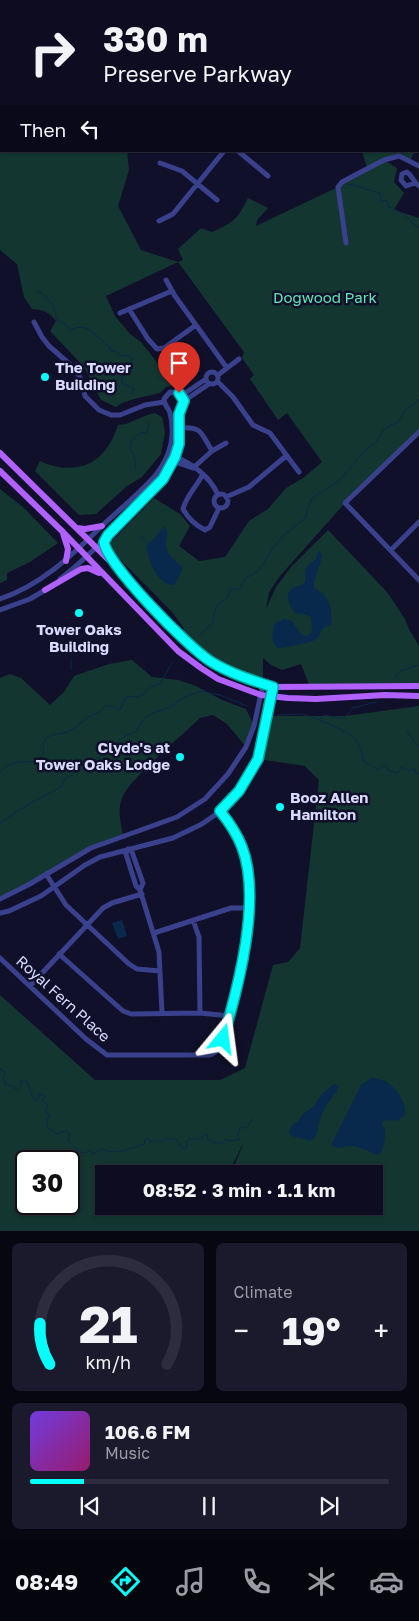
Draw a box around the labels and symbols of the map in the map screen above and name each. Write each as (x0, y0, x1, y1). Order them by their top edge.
park label: Dogwood Park (273, 288, 378, 306)
pin (158, 342, 200, 393)
place label: The Tower Building (55, 358, 131, 393)
marker: The Tower Building (39, 371, 51, 383)
marker: Tower Oaks Building (73, 607, 85, 619)
place label: Tower Oaks Building (36, 620, 122, 655)
place label: Clyde's at Tower Oaks Lodge (36, 738, 170, 773)
marker: Clyde's at Tower Oaks Lodge (174, 751, 186, 763)
place label: Booz Allen Hamilton (290, 788, 368, 823)
marker: Booz Allen Hamilton (274, 801, 286, 813)
street label: Royal Fern Place (13, 951, 114, 1045)
position arrow (196, 1012, 248, 1064)
speed limit sign: 30 (15, 1150, 80, 1215)

